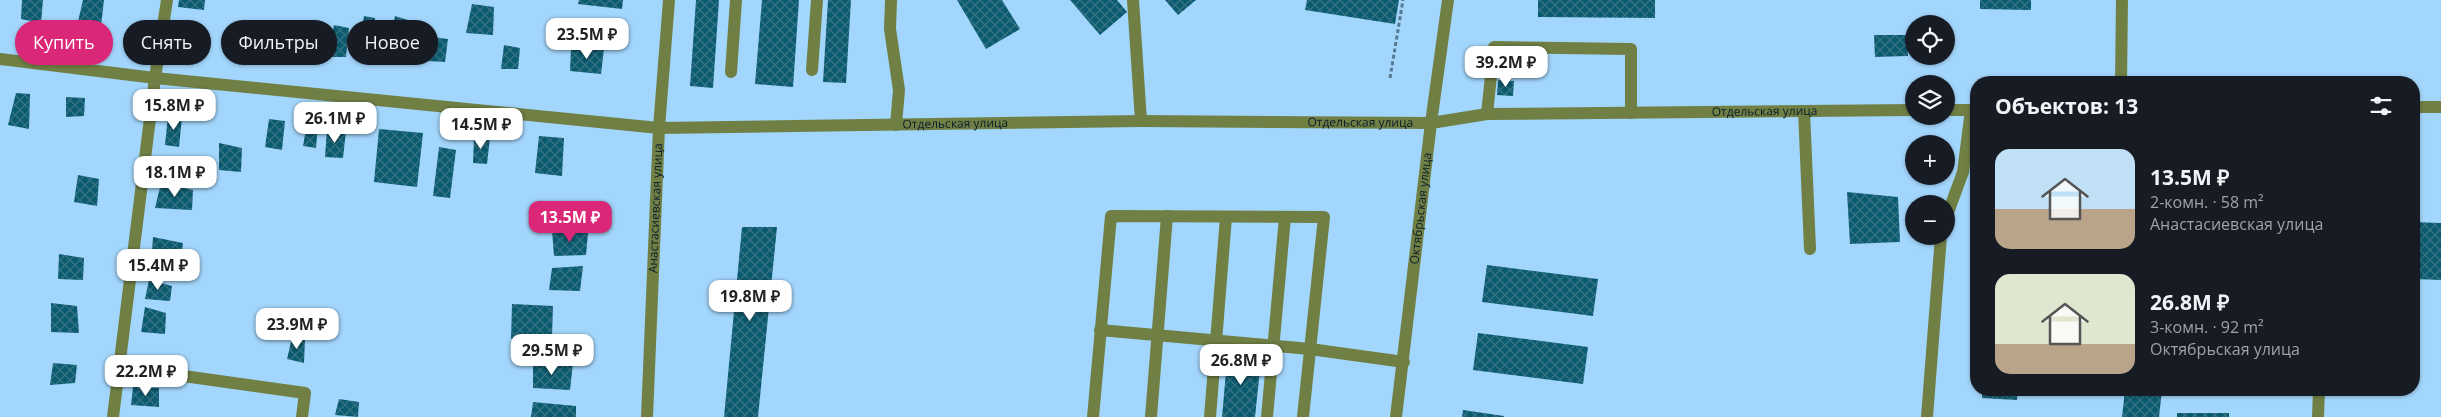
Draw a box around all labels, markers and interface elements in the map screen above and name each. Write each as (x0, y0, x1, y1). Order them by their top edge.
map controls (1905, 15, 1955, 245)
button: locate (1905, 15, 1955, 65)
pin: 23.5M ₽ (541, 18, 633, 60)
chip: Купить (15, 20, 113, 65)
chip: Снять (123, 20, 211, 65)
chip: Фильтры (221, 20, 337, 65)
chip: Новое (347, 20, 438, 65)
text: 23.5M ₽ (557, 23, 617, 45)
pin: 39.2M ₽ (1460, 46, 1552, 88)
text: 39.2M ₽ (1476, 51, 1536, 73)
button: layers (1905, 75, 1955, 125)
pin: 15.8M ₽ (128, 88, 220, 131)
text: Объектов: 13 (1995, 92, 2138, 120)
icon: filters (2367, 92, 2395, 120)
text: 15.8M ₽ (144, 94, 204, 116)
pin: 26.1M ₽ (289, 102, 381, 144)
street label: Отдельская улица (1712, 102, 1818, 120)
text: 26.1M ₽ (305, 107, 365, 129)
pin: 14.5M ₽ (435, 108, 527, 150)
text: 14.5M ₽ (451, 113, 511, 135)
street label: Отдельская улица (1307, 113, 1413, 131)
street label: Отдельская улица (902, 114, 1008, 132)
button: + (1905, 135, 1955, 185)
street label: Анастасиевская улица (644, 143, 666, 274)
street label: Октябрьская улица (1405, 152, 1435, 265)
pin: 18.1M ₽ (129, 156, 221, 198)
text: 18.1M ₽ (145, 161, 205, 183)
text: 13.5M ₽ (2150, 163, 2230, 191)
icon: home (2035, 169, 2095, 229)
text: 2-комн. · 58 m² (2150, 191, 2264, 213)
button: − (1905, 195, 1955, 245)
pin: 13.5M ₽ (524, 200, 616, 243)
text: 13.5M ₽ (540, 206, 600, 228)
text: Анастасиевская улица (2150, 213, 2323, 235)
pin: 15.4M ₽ (112, 248, 204, 291)
text: 15.4M ₽ (128, 254, 188, 276)
pin: 19.8M ₽ (704, 280, 796, 322)
text: 19.8M ₽ (720, 285, 780, 307)
text: 26.8M ₽ (2150, 288, 2230, 316)
icon: home (2035, 294, 2095, 354)
pin: 23.9M ₽ (251, 308, 343, 350)
text: 23.9M ₽ (267, 313, 327, 335)
text: 3-комн. · 92 m² (2150, 316, 2264, 338)
pin: 29.5M ₽ (506, 334, 598, 376)
text: Октябрьская улица (2150, 338, 2300, 360)
text: 29.5M ₽ (522, 339, 582, 361)
pin: 26.8M ₽ (1195, 344, 1287, 386)
text: 26.8M ₽ (1211, 349, 1271, 371)
pin: 22.2M ₽ (100, 354, 192, 397)
text: 22.2M ₽ (116, 360, 176, 382)

